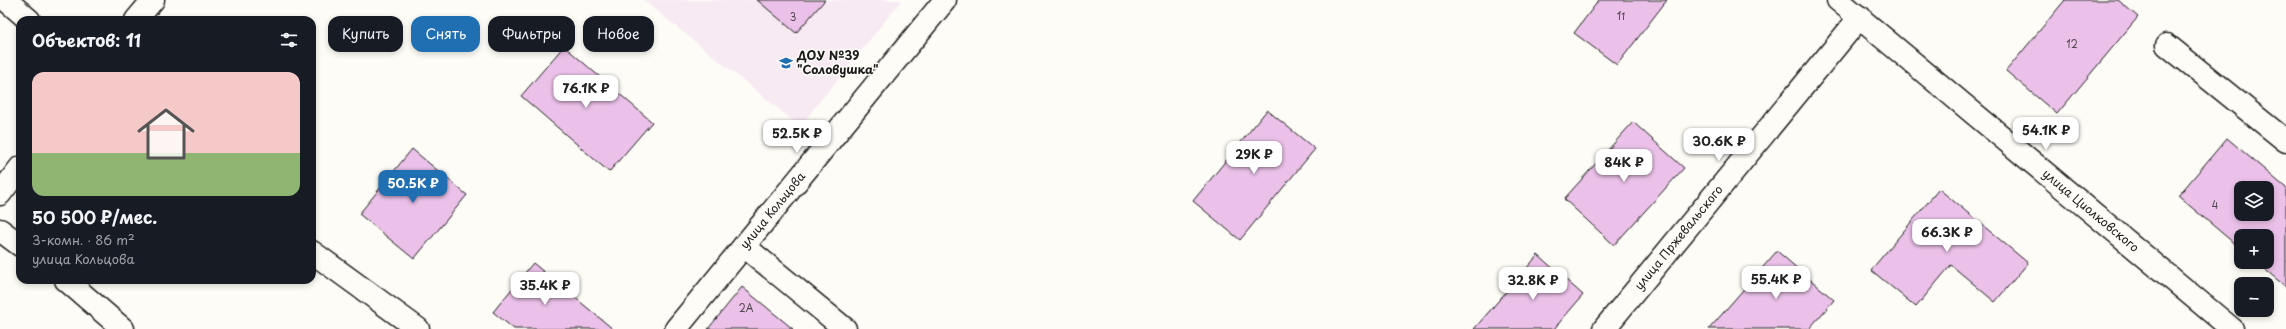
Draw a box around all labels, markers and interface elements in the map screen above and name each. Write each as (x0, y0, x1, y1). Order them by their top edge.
house number: 11 (1617, 8, 1625, 23)
house number: 3 (790, 9, 796, 24)
chip: Купить (328, 16, 403, 52)
chip: Снять (411, 16, 480, 52)
chip: Фильтры (488, 16, 575, 52)
chip: Новое (583, 16, 654, 52)
text: Объектов: 11 (32, 27, 141, 53)
icon: filters (278, 29, 300, 51)
house number: 12 (2066, 36, 2078, 51)
place label: ДОУ №39 "Соловушка" (796, 46, 878, 78)
school or university icon: ДОУ №39 "Соловушка" (778, 55, 794, 71)
pin: 76.1K ₽ (549, 75, 623, 109)
text: 76.1K ₽ (562, 78, 610, 97)
icon: home (130, 98, 202, 170)
pin: 54.1K ₽ (2009, 117, 2083, 151)
pin: 52.5K ₽ (760, 120, 834, 154)
text: 54.1K ₽ (2022, 120, 2070, 139)
text: 52.5K ₽ (772, 123, 822, 142)
pin: 30.6K ₽ (1682, 128, 1756, 162)
text: 30.6K ₽ (1692, 131, 1746, 150)
pin: 29K ₽ (1226, 141, 1282, 175)
text: 29K ₽ (1235, 144, 1273, 163)
pin: 84K ₽ (1596, 149, 1652, 183)
text: 84K ₽ (1604, 152, 1644, 171)
street label: улица Циолковского (2039, 164, 2144, 256)
street label: улица Кольцова (735, 167, 809, 252)
pin: 50.5K ₽ (376, 170, 450, 204)
text: 50.5K ₽ (387, 173, 439, 192)
street label: улица Пржевальского (1630, 181, 1727, 294)
map controls (2234, 181, 2274, 317)
button: layers (2234, 181, 2274, 221)
house number: 4 (2212, 197, 2219, 212)
text: 50 500 ₽/мес. (32, 204, 157, 230)
pin: 66.3K ₽ (1910, 219, 1984, 253)
text: 66.3K ₽ (1921, 222, 1973, 241)
button: + (2234, 229, 2274, 269)
text: 3-комн. · 86 m² (32, 230, 135, 249)
text: улица Кольцова (32, 249, 135, 268)
pin: 55.4K ₽ (1739, 266, 1813, 300)
pin: 32.8K ₽ (1496, 267, 1570, 301)
text: 55.4K ₽ (1750, 269, 1802, 288)
text: 32.8K ₽ (1507, 270, 1559, 289)
pin: 35.4K ₽ (508, 272, 582, 306)
text: 35.4K ₽ (520, 275, 570, 294)
button: − (2234, 277, 2274, 317)
house number: 2А (739, 300, 754, 315)

